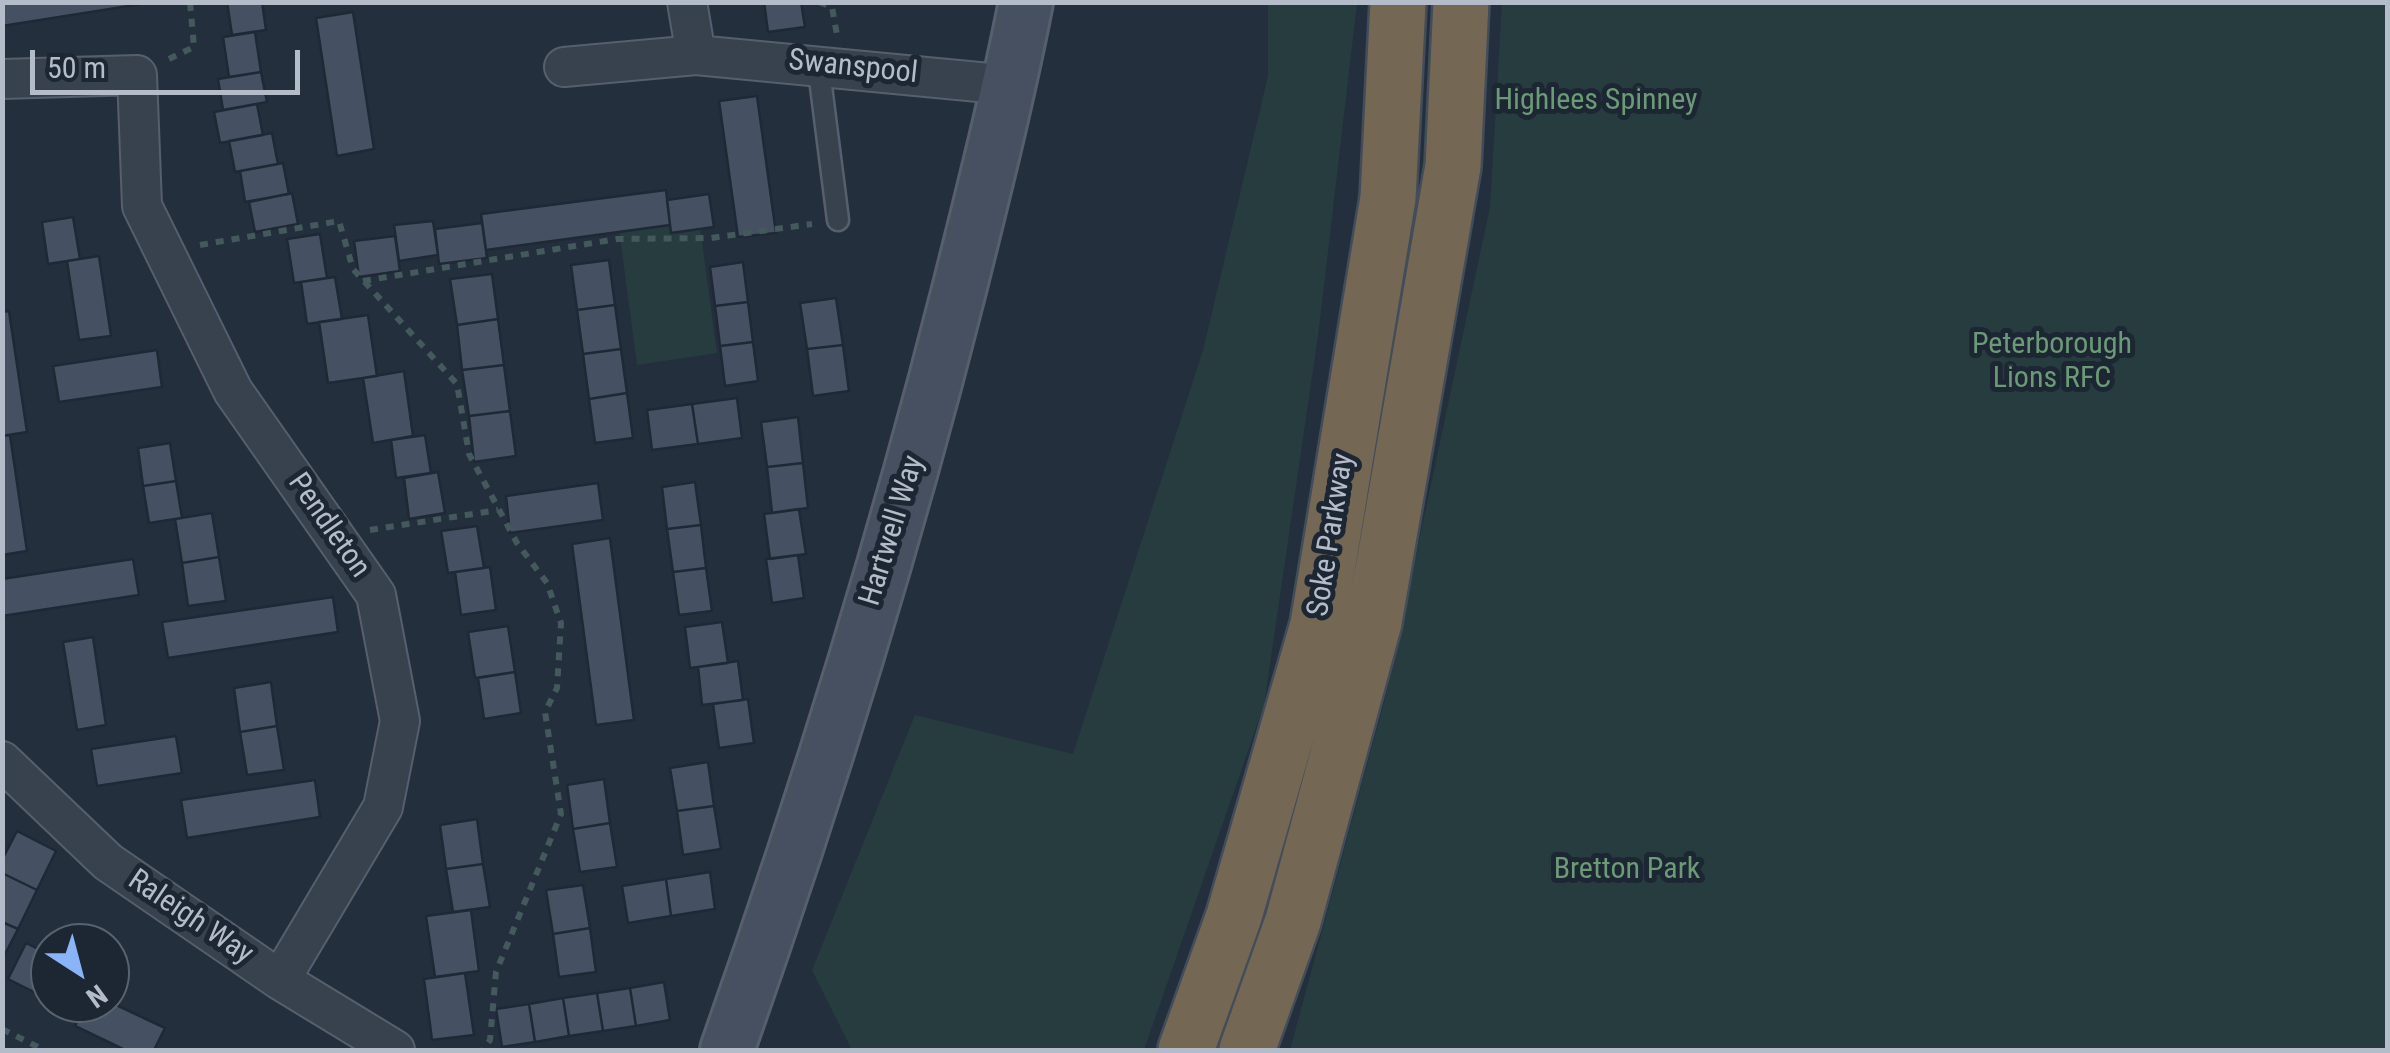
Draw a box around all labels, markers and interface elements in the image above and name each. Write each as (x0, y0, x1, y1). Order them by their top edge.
scale bar (35, 30, 305, 92)
street label: Swanspool (787, 43, 919, 93)
text: 50 m (47, 50, 106, 85)
park label: Highlees Spinney (1494, 83, 1698, 119)
park label: Peterborough Lions RFC (1972, 327, 2132, 398)
street label: Soke Parkway (1301, 451, 1363, 619)
street label: Hartwell Way (853, 452, 933, 610)
street label: Pendleton (279, 467, 377, 585)
park label: Bretton Park (1554, 852, 1700, 888)
street label: Raleigh Way (121, 863, 259, 973)
north arrow (30, 923, 130, 1023)
text: N (80, 978, 113, 1014)

